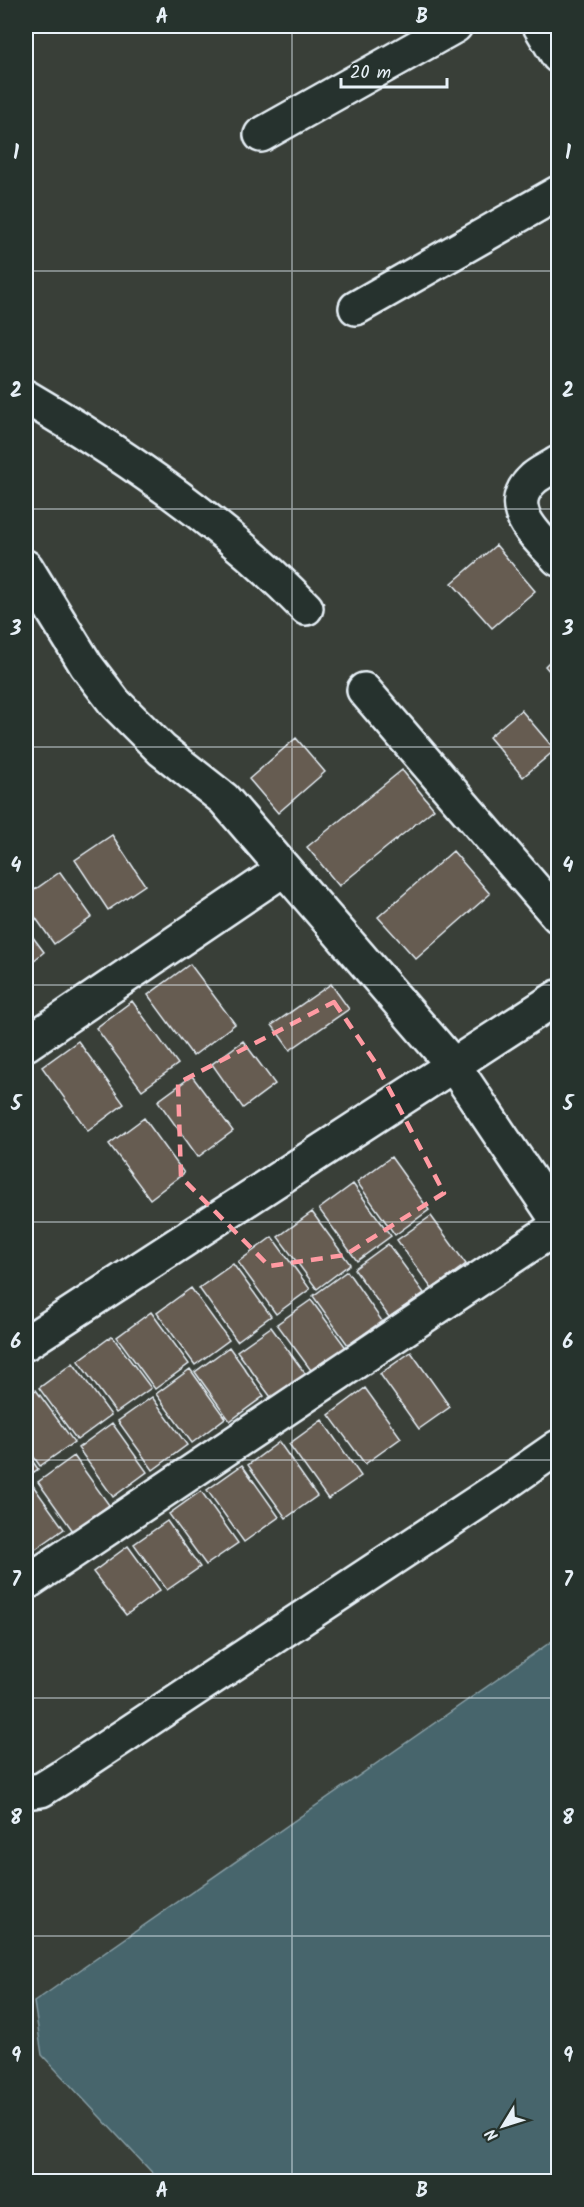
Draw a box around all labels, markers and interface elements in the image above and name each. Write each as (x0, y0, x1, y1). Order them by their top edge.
text: A (156, 2, 168, 34)
text: B (416, 2, 428, 34)
scale bar (341, 51, 448, 89)
text: 20 m (350, 59, 391, 88)
text: 1 (13, 138, 19, 170)
text: 1 (565, 138, 571, 170)
text: 2 (10, 376, 22, 408)
text: 2 (562, 376, 574, 408)
text: 3 (10, 614, 22, 646)
text: 3 (562, 614, 574, 646)
text: 4 (11, 851, 22, 883)
text: 4 (563, 851, 574, 883)
text: 5 (10, 1089, 23, 1121)
text: 5 (562, 1089, 575, 1121)
text: 6 (11, 1327, 22, 1359)
text: 6 (563, 1327, 574, 1359)
text: 7 (11, 1565, 21, 1597)
text: 7 (563, 1565, 573, 1597)
text: 8 (10, 1803, 22, 1835)
text: 8 (562, 1803, 574, 1835)
text: 9 (11, 2041, 21, 2073)
text: 9 (563, 2041, 573, 2073)
north arrow (473, 2096, 533, 2156)
text: N (479, 2123, 505, 2146)
text: A (156, 2176, 168, 2207)
text: B (416, 2176, 428, 2207)

